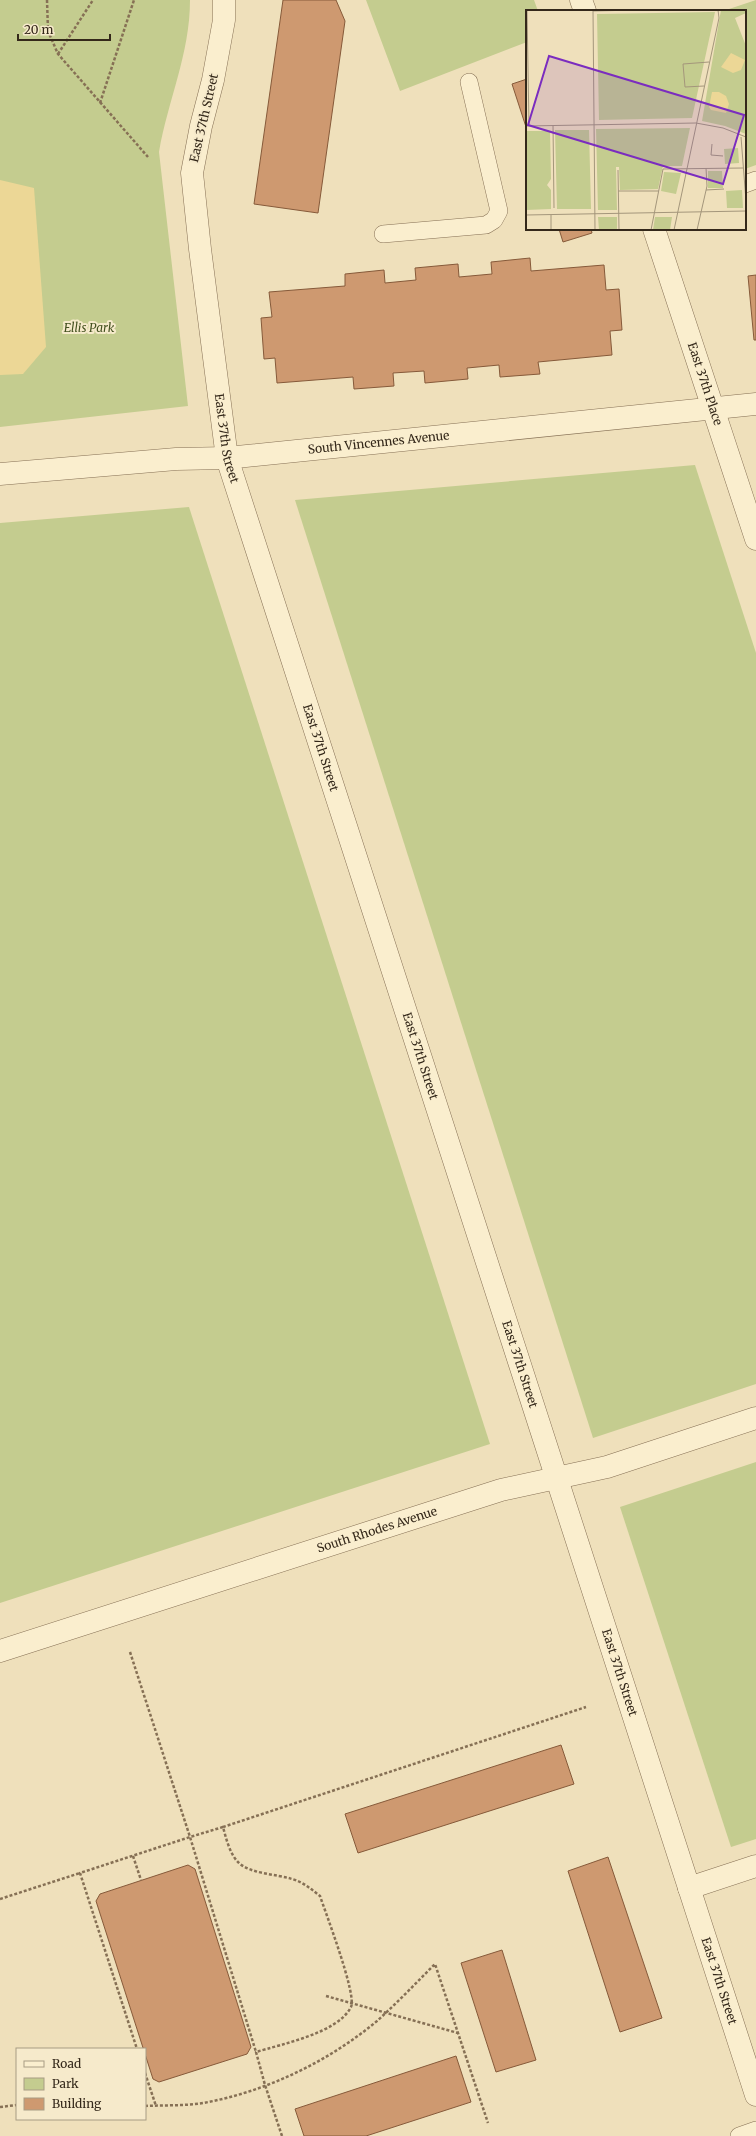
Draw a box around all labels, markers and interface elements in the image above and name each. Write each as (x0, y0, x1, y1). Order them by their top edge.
inset map (526, 10, 746, 230)
scale bar (18, 16, 110, 42)
text: 20 m (24, 22, 53, 37)
street label: East 37th Street (186, 72, 221, 164)
park label: Ellis Park (64, 320, 115, 335)
street label: East 37th Place (685, 340, 726, 427)
street label: East 37th Street (212, 393, 243, 485)
street label: South Vincennes Avenue (307, 427, 450, 457)
street label: East 37th Street (300, 702, 342, 793)
street label: East 37th Street (400, 1010, 442, 1102)
street label: East 37th Street (499, 1319, 542, 1410)
street label: South Rhodes Avenue (315, 1503, 439, 1556)
street label: East 37th Street (599, 1627, 641, 1718)
street label: East 37th Street (699, 1935, 741, 2027)
legend (16, 2048, 146, 2120)
text: Road (52, 2056, 81, 2071)
text: Park (52, 2076, 79, 2091)
text: Building (52, 2096, 102, 2111)

